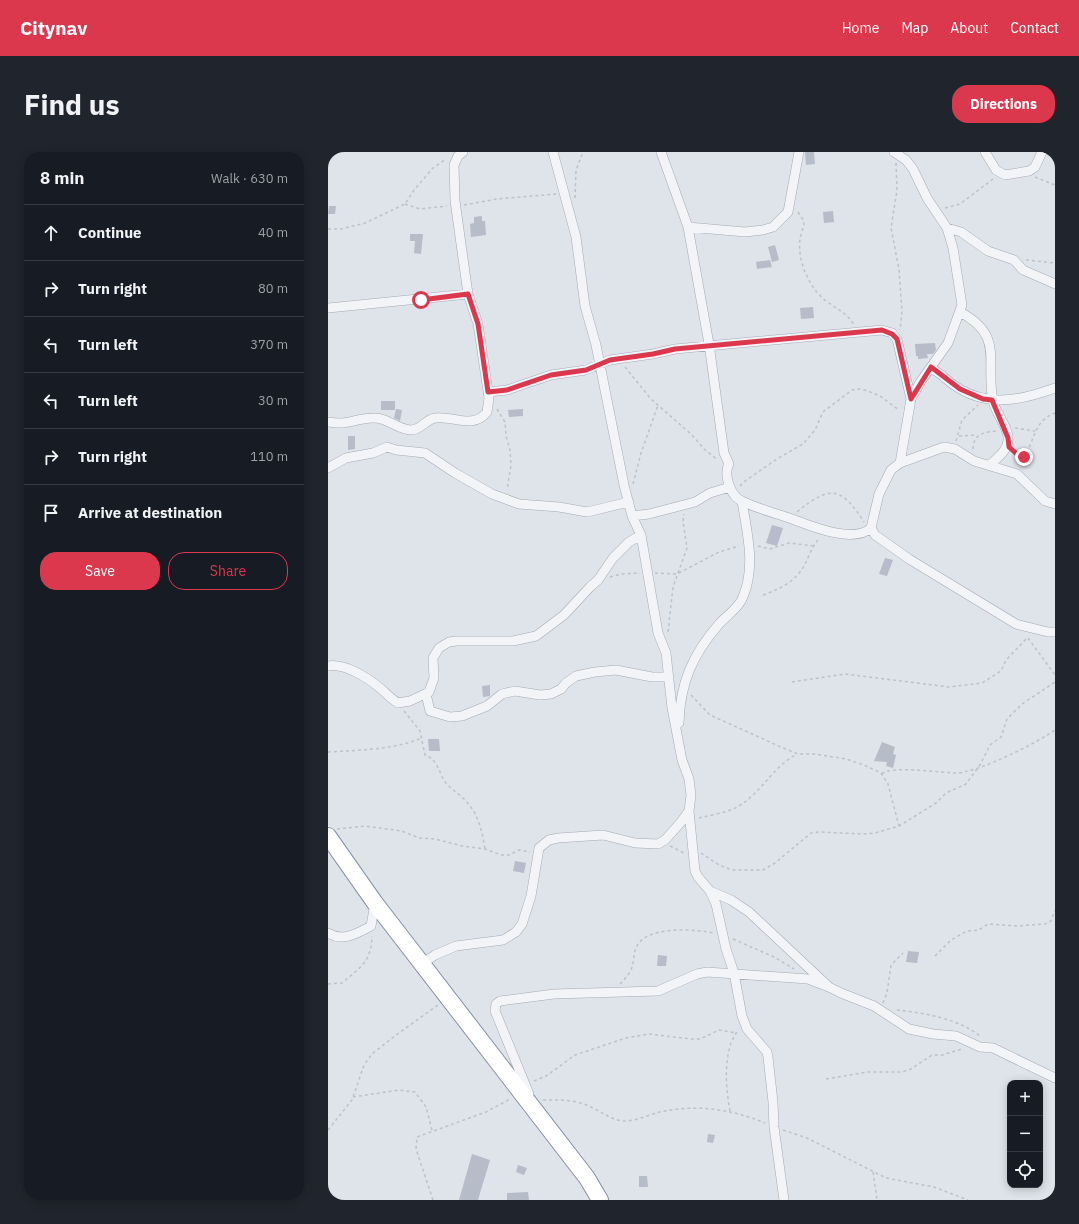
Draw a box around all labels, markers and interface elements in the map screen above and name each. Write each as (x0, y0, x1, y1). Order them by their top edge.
text: Citynav (20, 16, 87, 40)
text: Home (842, 19, 879, 37)
text: Map (901, 19, 928, 37)
text: About (950, 19, 988, 37)
text: Contact (1010, 19, 1059, 37)
button: Directions (952, 85, 1055, 123)
text: Find us (24, 86, 120, 123)
text: 8 min (40, 167, 84, 189)
text: Walk · 630 m (211, 170, 288, 187)
icon: ahead (40, 222, 62, 244)
text: Continue (78, 223, 142, 242)
text: 40 m (258, 224, 288, 241)
icon: right (40, 278, 62, 300)
text: Turn right (78, 279, 147, 298)
text: 80 m (258, 280, 288, 297)
route start (412, 291, 430, 309)
icon: left (40, 334, 62, 356)
text: Turn left (78, 335, 138, 354)
text: 370 m (250, 336, 288, 353)
icon: left (40, 390, 62, 412)
text: Turn left (78, 391, 138, 410)
text: 30 m (258, 392, 288, 409)
icon: right (40, 446, 62, 468)
text: Turn right (78, 447, 147, 466)
text: 110 m (250, 448, 288, 465)
route end (1015, 448, 1033, 466)
icon: arrive (40, 502, 62, 524)
text: Arrive at destination (78, 503, 222, 522)
button: Save (40, 552, 160, 590)
button: Share (168, 552, 288, 590)
map controls (1007, 1080, 1043, 1188)
button: + (1007, 1080, 1043, 1116)
button: − (1007, 1116, 1043, 1152)
button: locate (1007, 1152, 1043, 1188)

